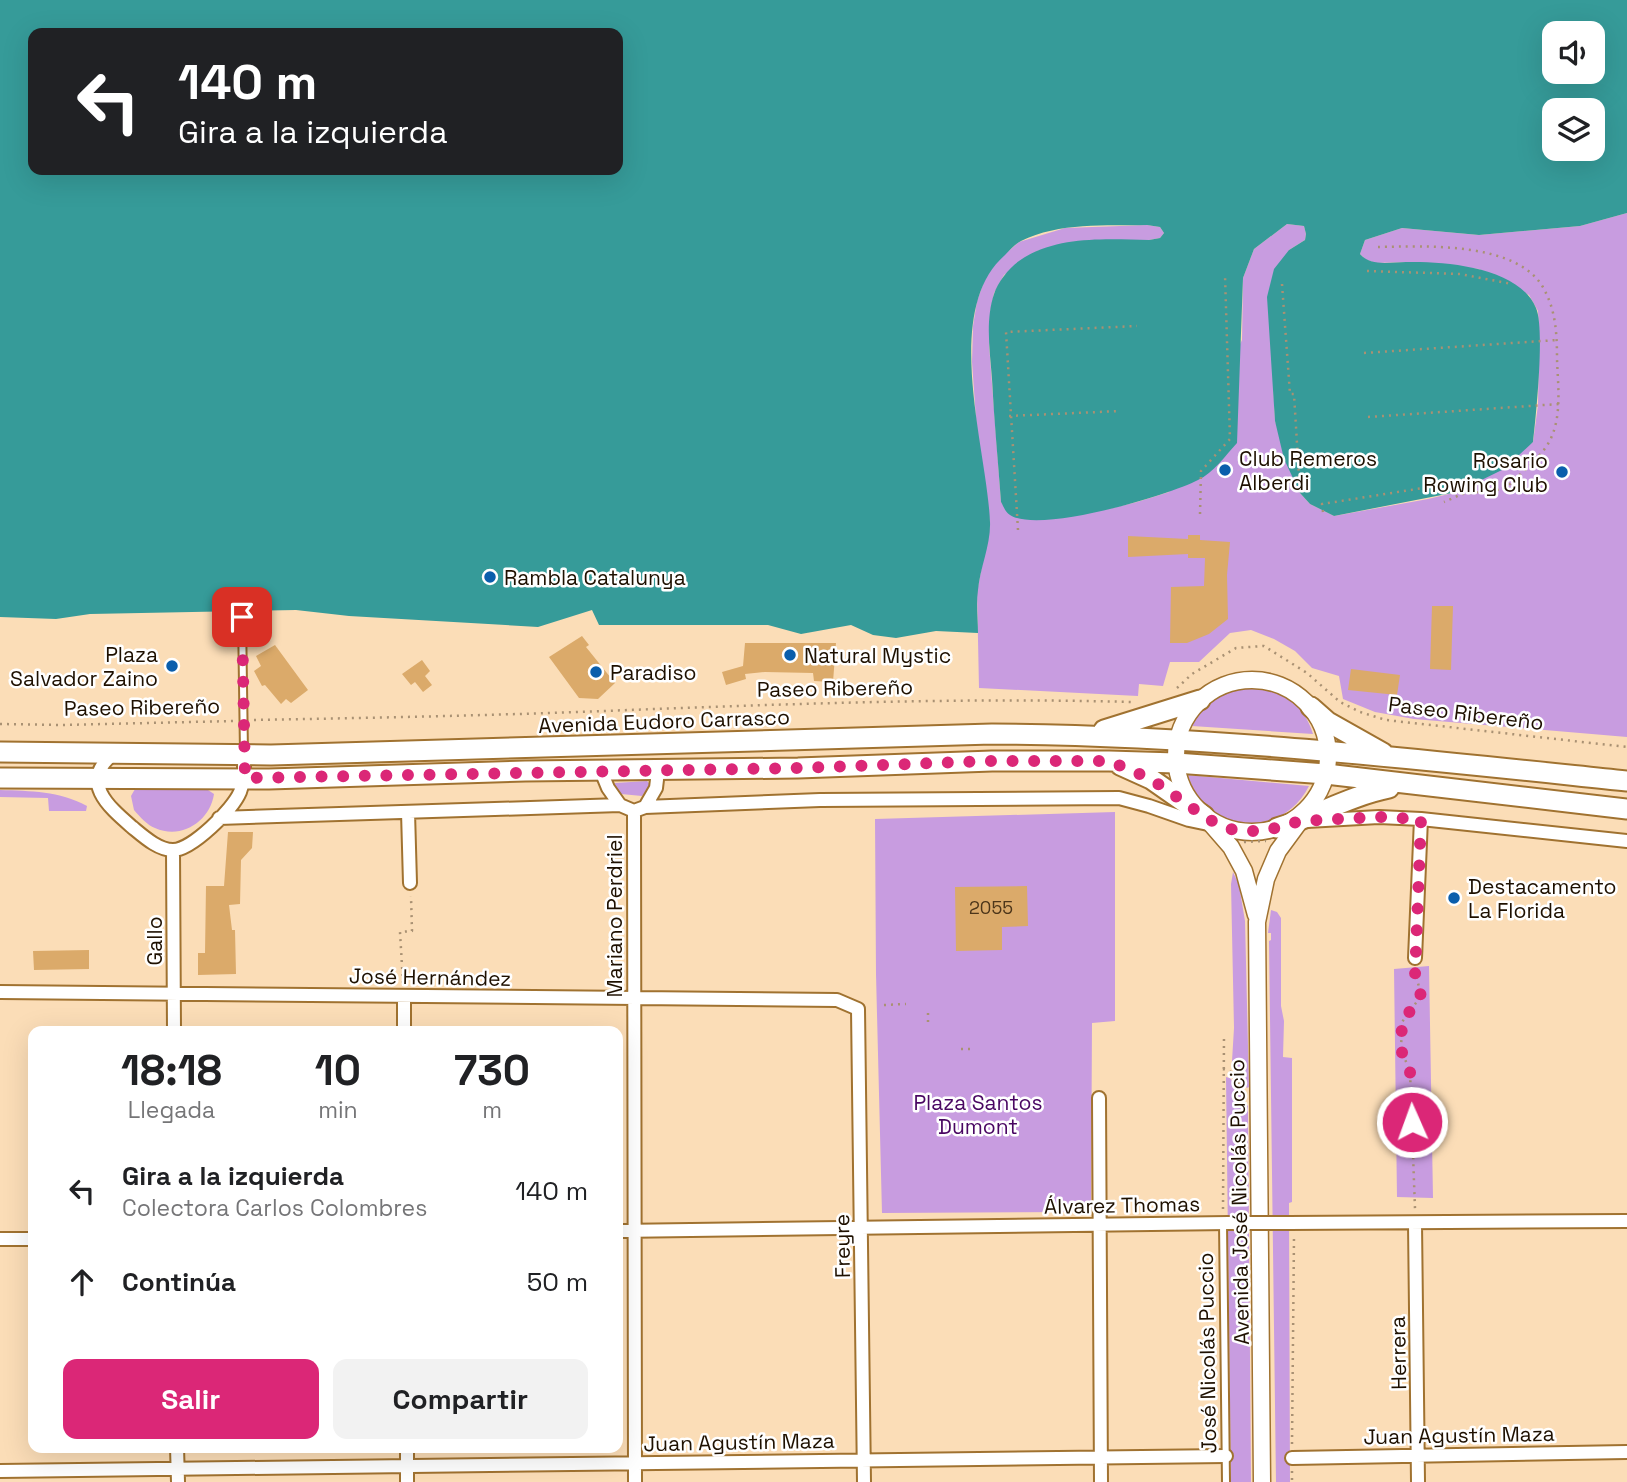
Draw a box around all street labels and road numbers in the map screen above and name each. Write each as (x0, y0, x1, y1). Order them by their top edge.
street label: Paseo Ribereño (757, 673, 913, 703)
street label: Paseo Ribereño (1387, 690, 1545, 736)
street label: Paseo Ribereño (64, 692, 220, 722)
street label: Avenida Eudoro Carrasco (538, 703, 790, 739)
street label: Mariano Perdriel (601, 834, 628, 998)
street label: Gallo (141, 916, 168, 966)
street label: José Hernández (349, 962, 511, 992)
street label: Avenida José Nicolás Puccio (1223, 1059, 1255, 1345)
street label: Álvarez Thomas (1044, 1190, 1200, 1220)
street label: Freyre (828, 1214, 856, 1278)
street label: José Nicolás Puccio (1192, 1252, 1222, 1454)
street label: Herrera (1384, 1316, 1412, 1390)
street label: Juan Agustín Maza (1363, 1420, 1555, 1450)
street label: Juan Agustín Maza (643, 1427, 835, 1457)

